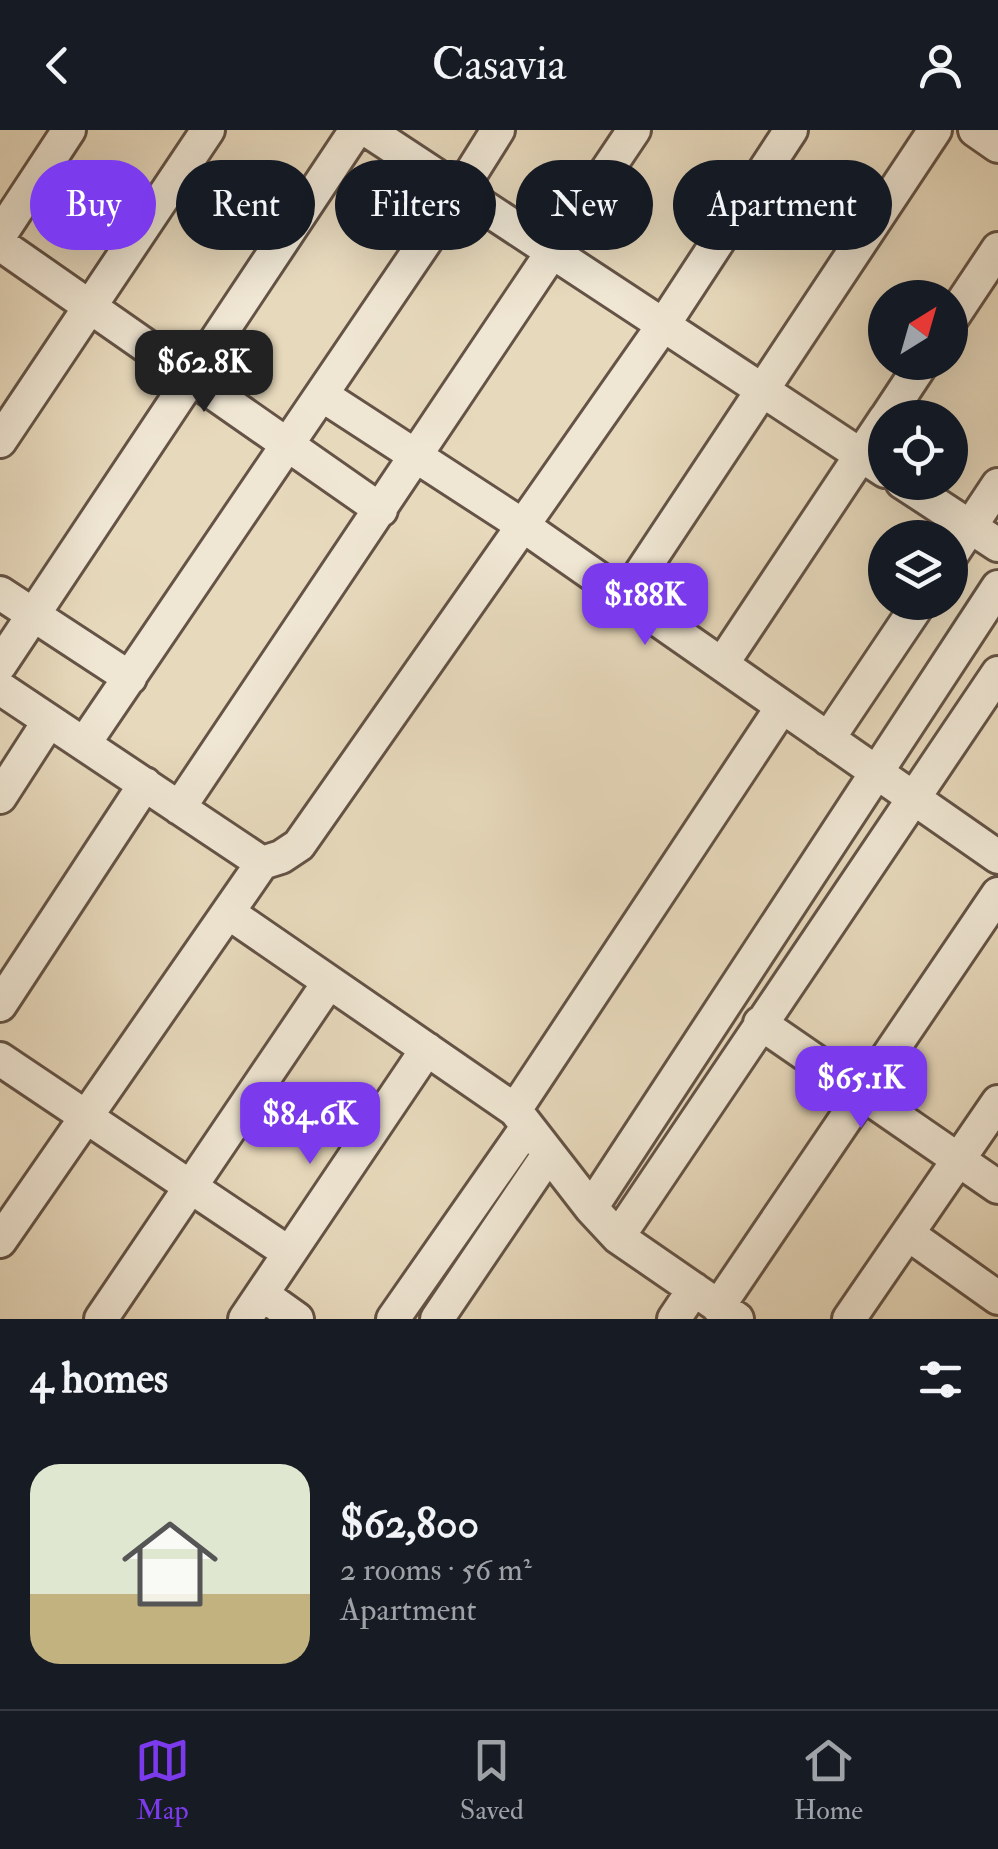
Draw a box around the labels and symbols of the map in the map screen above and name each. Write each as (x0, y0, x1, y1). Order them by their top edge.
north arrow (868, 280, 968, 380)
pin: $62.8K (123, 330, 285, 415)
pin: $188K (575, 563, 715, 648)
pin: $65.1K (780, 1046, 942, 1131)
pin: $84.6K (229, 1082, 391, 1167)

